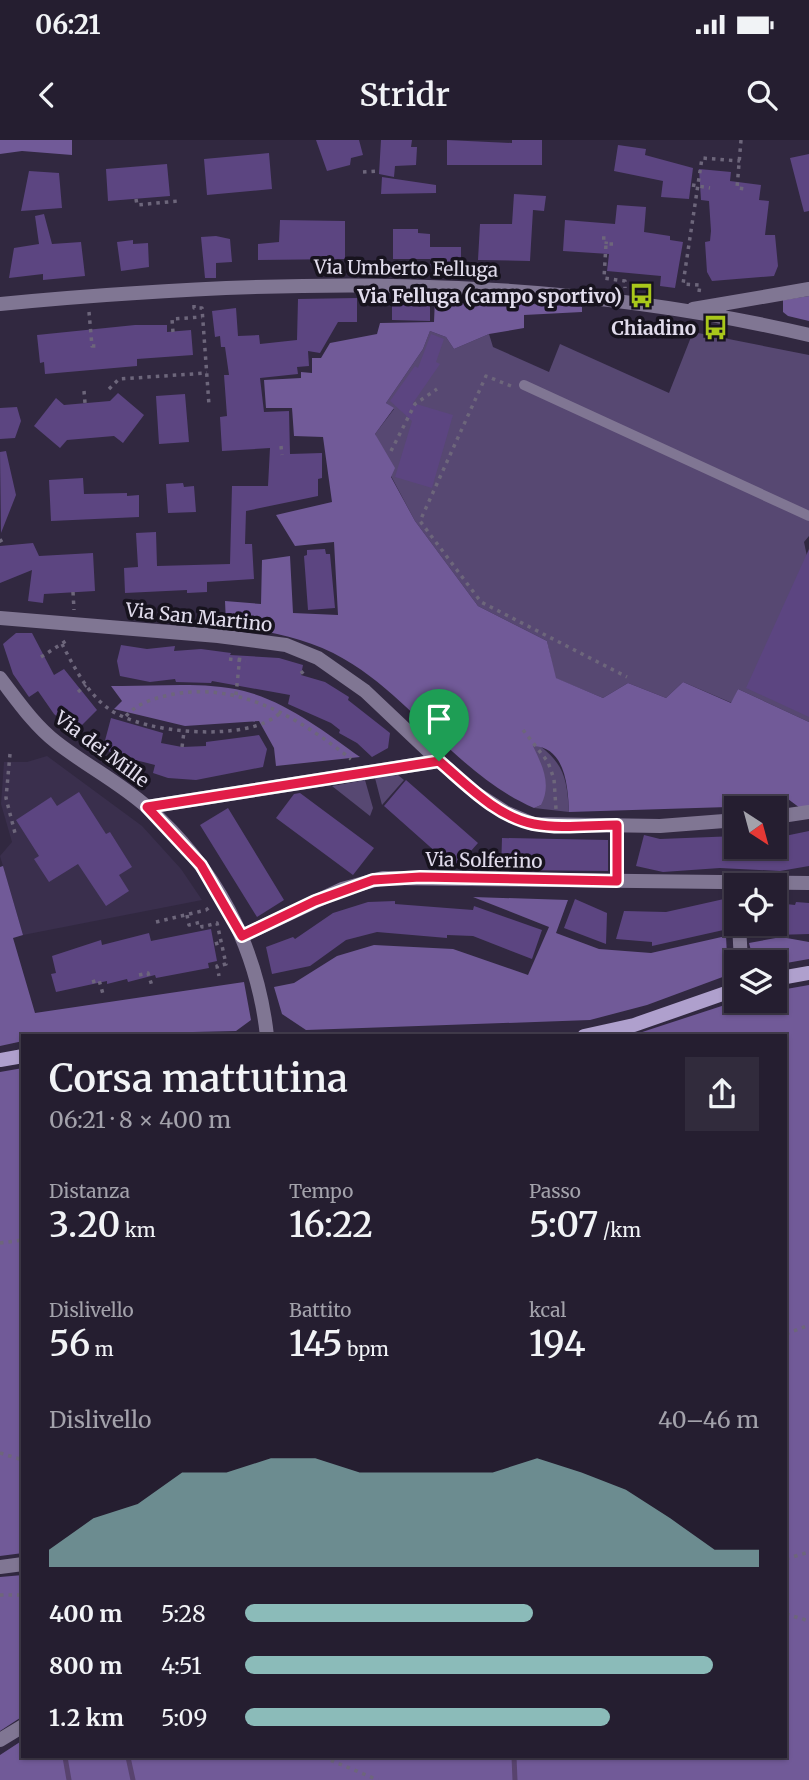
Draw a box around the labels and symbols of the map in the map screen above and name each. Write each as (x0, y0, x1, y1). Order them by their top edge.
street label: Via Umberto Felluga (313, 254, 498, 282)
bus stop icon: Via Felluga (campo sportivo) (628, 282, 656, 310)
place label: Via Felluga (campo sportivo) (356, 284, 622, 308)
bus stop icon: Chiadino (702, 314, 730, 342)
place label: Chiadino (611, 316, 696, 340)
street label: Via San Martino (124, 597, 273, 637)
pin (409, 689, 469, 761)
street label: Via dei Mille (49, 705, 154, 792)
north arrow (724, 796, 788, 859)
street label: Via Solferino (424, 847, 543, 873)

